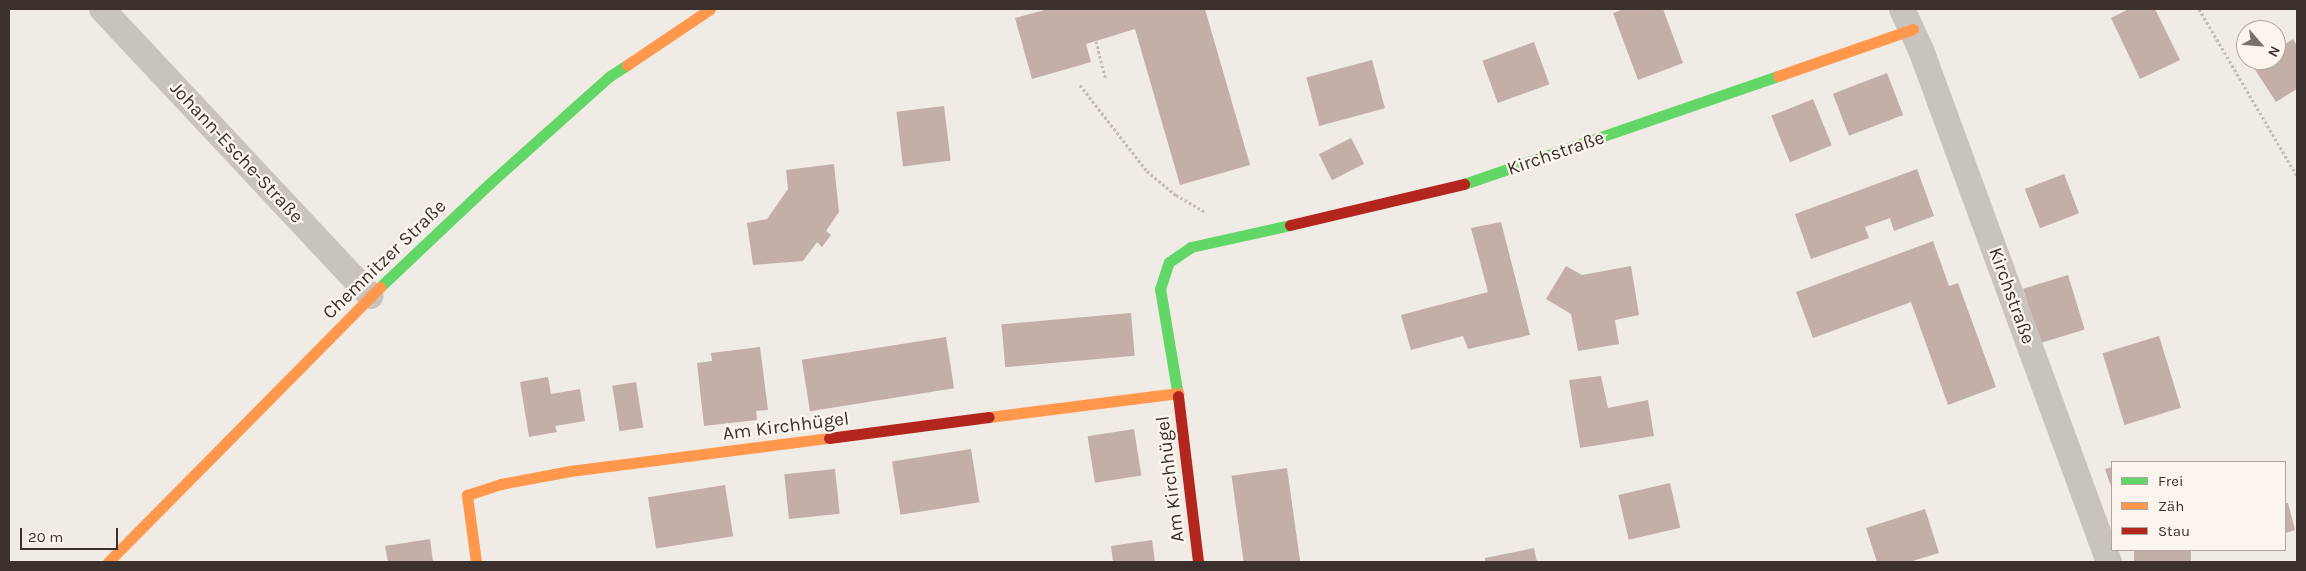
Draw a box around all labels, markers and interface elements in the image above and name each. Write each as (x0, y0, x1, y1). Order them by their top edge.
north arrow (2236, 20, 2286, 70)
text: N (2264, 43, 2284, 60)
street label: Johann-Esche-Straße (165, 78, 307, 228)
street label: Kirchstraße (1504, 127, 1608, 181)
street label: Chemnitzer Straße (319, 195, 451, 325)
street label: Kirchstraße (1983, 245, 2039, 347)
street label: Am Kirchhügel (721, 408, 851, 446)
street label: Am Kirchhügel (1152, 414, 1190, 544)
legend (2111, 461, 2286, 551)
text: Frei (2158, 472, 2183, 490)
text: Zäh (2158, 497, 2184, 515)
scale bar (22, 518, 120, 550)
text: Stau (2158, 522, 2190, 540)
text: 20 m (28, 528, 63, 546)

